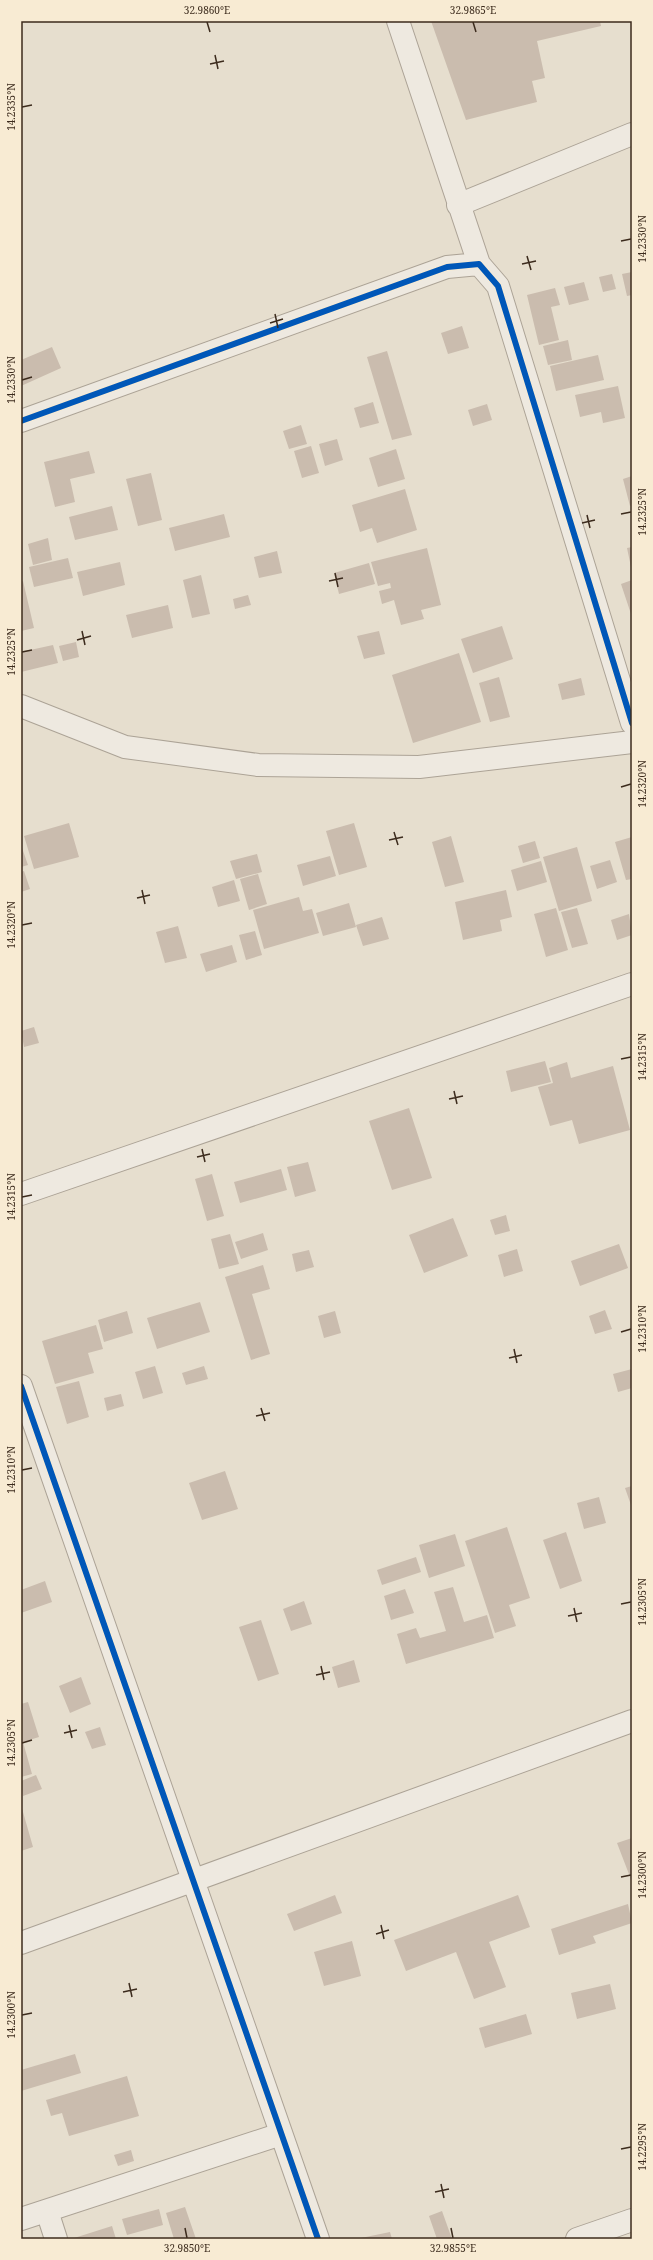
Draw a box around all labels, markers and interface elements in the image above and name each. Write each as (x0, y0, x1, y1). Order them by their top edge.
text: 32.9860°E (184, 3, 230, 17)
text: 32.9865°E (450, 3, 496, 17)
text: 14.2335°N (4, 83, 18, 131)
text: 14.2330°N (635, 215, 649, 263)
text: 14.2330°N (4, 356, 18, 404)
text: 14.2325°N (635, 488, 649, 536)
text: 14.2325°N (4, 628, 18, 676)
text: 14.2320°N (635, 760, 649, 808)
text: 14.2320°N (4, 901, 18, 949)
text: 14.2315°N (635, 1033, 649, 1081)
text: 14.2315°N (4, 1173, 18, 1221)
text: 14.2310°N (635, 1305, 649, 1353)
text: 14.2310°N (4, 1446, 18, 1494)
text: 14.2305°N (635, 1578, 649, 1626)
text: 14.2305°N (4, 1719, 18, 1767)
text: 14.2300°N (635, 1851, 649, 1899)
text: 14.2300°N (4, 1991, 18, 2039)
text: 14.2295°N (635, 2123, 649, 2171)
text: 32.9850°E (164, 2241, 210, 2255)
text: 32.9855°E (430, 2241, 476, 2255)

